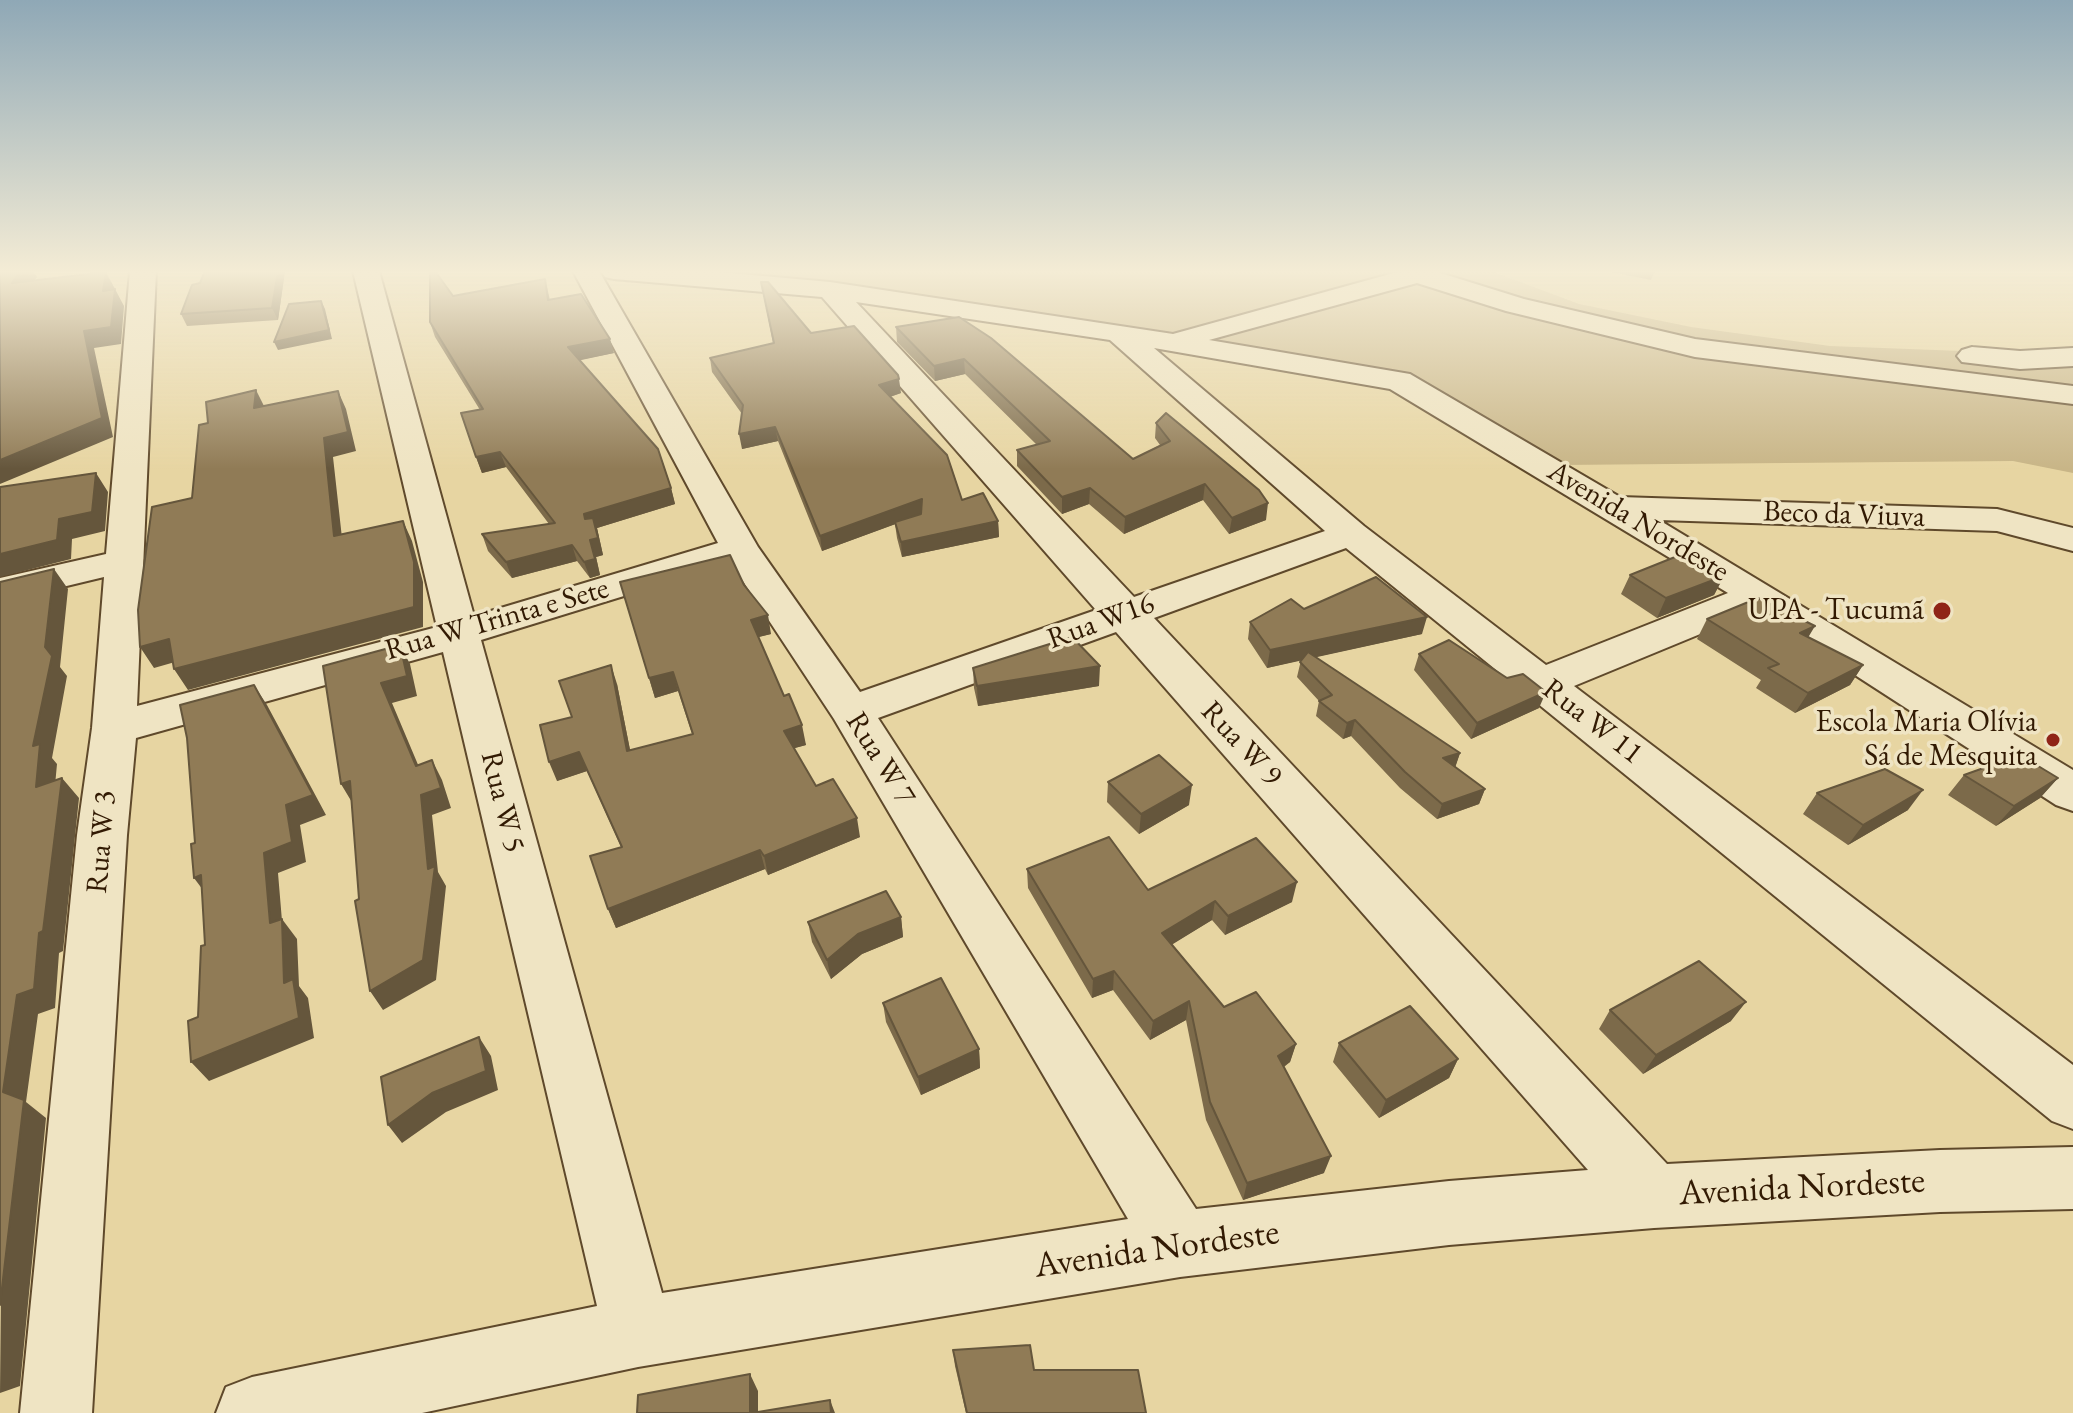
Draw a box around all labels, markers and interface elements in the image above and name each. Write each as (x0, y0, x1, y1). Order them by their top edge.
street label: Avenida Nordeste (1541, 454, 1735, 590)
street label: Beco da Viuva (1762, 494, 1926, 536)
street label: Rua W Trinta e Sete (381, 571, 613, 669)
street label: Rua W16 (1042, 586, 1160, 658)
place label: UPA - Tucumã (1748, 593, 1924, 629)
marker: UPA - Tucumã (1931, 600, 1953, 622)
street label: Rua W 11 (1535, 672, 1649, 772)
street label: Rua W 9 (1193, 694, 1289, 794)
place label: Escola Maria Olívia Sá de Mesquita (1816, 705, 2037, 776)
street label: Rua W 7 (837, 706, 923, 812)
marker: Escola Maria Olívia Sá de Mesquita (2044, 731, 2062, 749)
street label: Rua W 5 (472, 748, 532, 856)
street label: Rua W 3 (80, 789, 124, 895)
street label: Avenida Nordeste (1678, 1160, 1926, 1216)
street label: Avenida Nordeste (1032, 1211, 1282, 1289)

